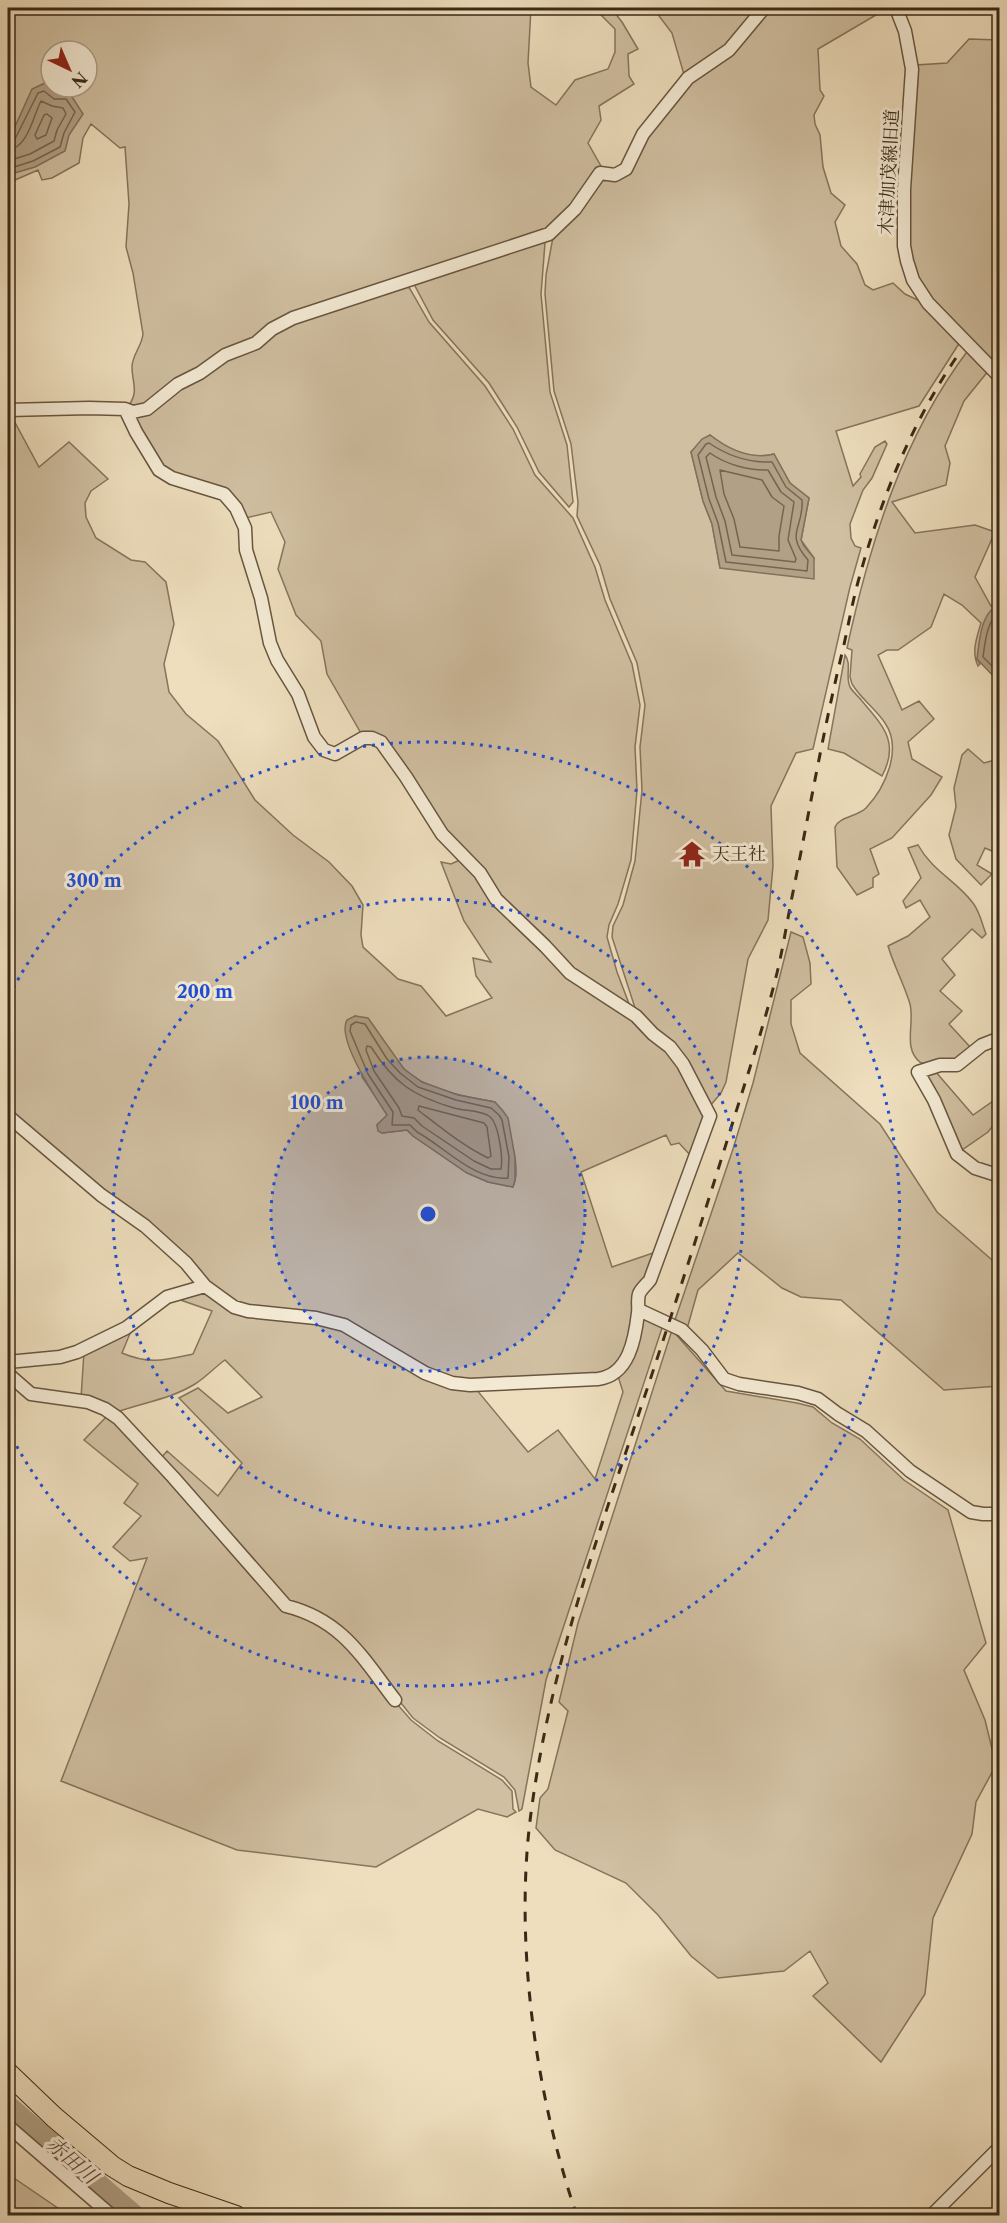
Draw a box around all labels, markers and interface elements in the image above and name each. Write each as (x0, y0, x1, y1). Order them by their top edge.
north arrow (39, 39, 99, 99)
text: N (67, 68, 91, 92)
street label: 木津加茂線旧道 (875, 109, 903, 235)
temple icon: 天王社 (677, 839, 707, 869)
place label: 天王社 (712, 843, 766, 865)
text: 300 m (66, 870, 122, 892)
text: 200 m (177, 981, 233, 1003)
text: 100 m (290, 1092, 344, 1114)
centre of rings (418, 1204, 438, 1224)
water label: 赤田川 (41, 2131, 104, 2190)

